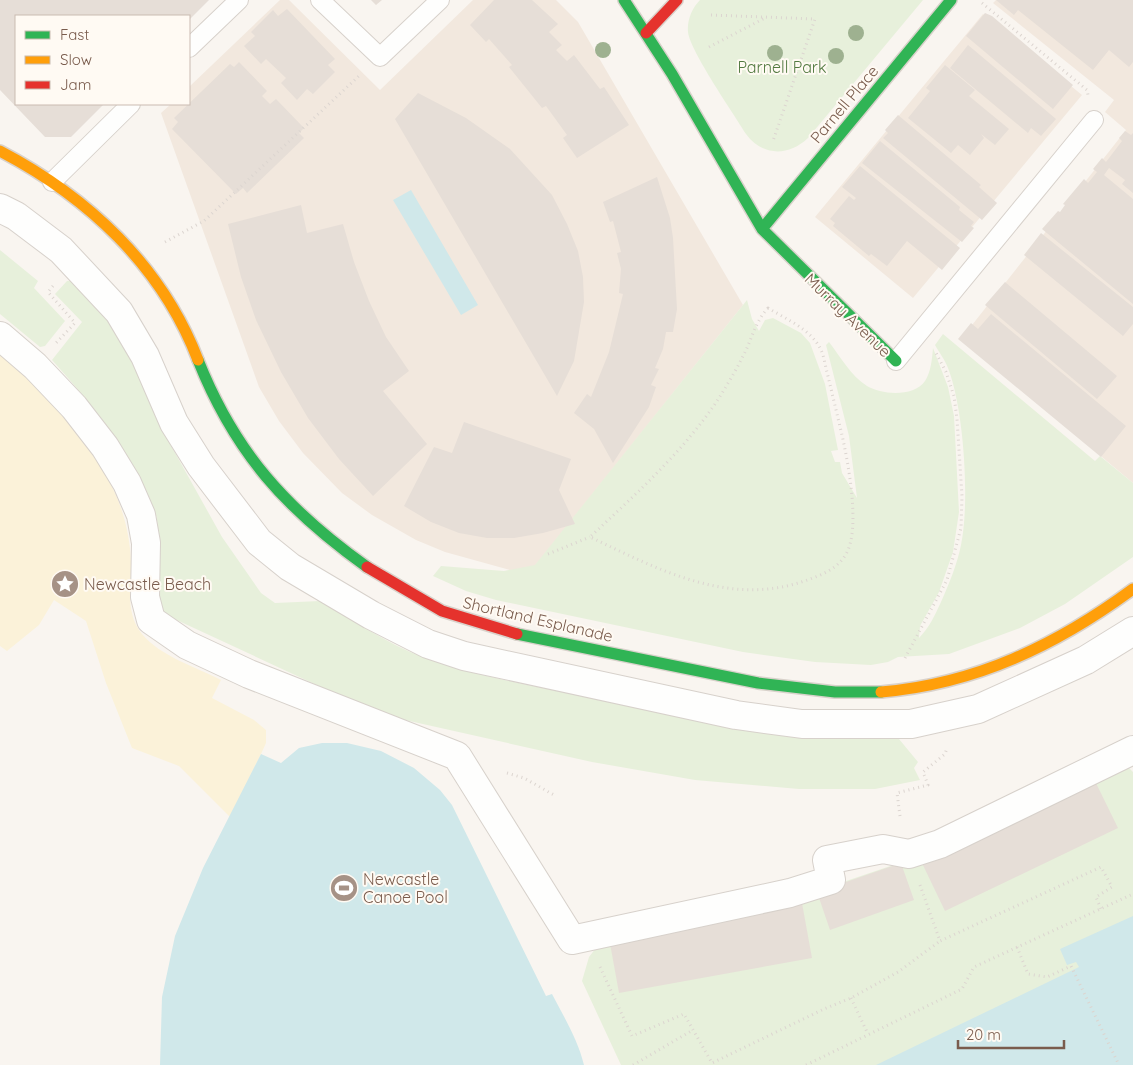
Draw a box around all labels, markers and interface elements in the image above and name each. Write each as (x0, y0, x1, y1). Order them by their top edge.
legend (15, 15, 190, 105)
text: Fast (60, 25, 89, 44)
text: Slow (60, 50, 92, 69)
park label: Parnell Park (737, 57, 827, 77)
street label: Parnell Place (806, 61, 882, 147)
text: Jam (60, 75, 91, 94)
street label: Murray Avenue (801, 269, 895, 361)
place icon: Newcastle Beach (50, 569, 80, 599)
place label: Newcastle Beach (84, 574, 211, 594)
street label: Shortland Esplanade (461, 592, 615, 646)
place label: Newcastle Canoe Pool (363, 869, 448, 907)
sports icon: Newcastle Canoe Pool (329, 873, 359, 903)
scale bar (958, 1018, 1064, 1050)
text: 20 m (966, 1025, 1001, 1044)

